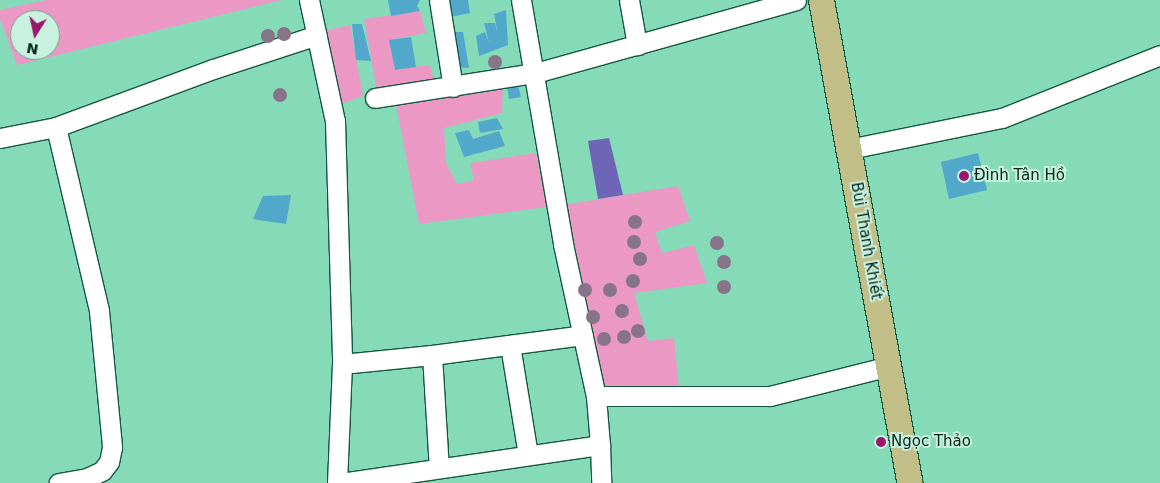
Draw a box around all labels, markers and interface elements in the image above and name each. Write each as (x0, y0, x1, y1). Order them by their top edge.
north arrow (10, 10, 60, 60)
text: N (25, 40, 40, 58)
place label: Đình Tân Hồ (974, 167, 1065, 185)
marker: Đình Tân Hồ (958, 170, 970, 182)
street label: Bùi Thanh Khiết (847, 181, 885, 301)
place label: Ngọc Thảo (891, 433, 971, 451)
marker: Ngọc Thảo (875, 436, 887, 448)

